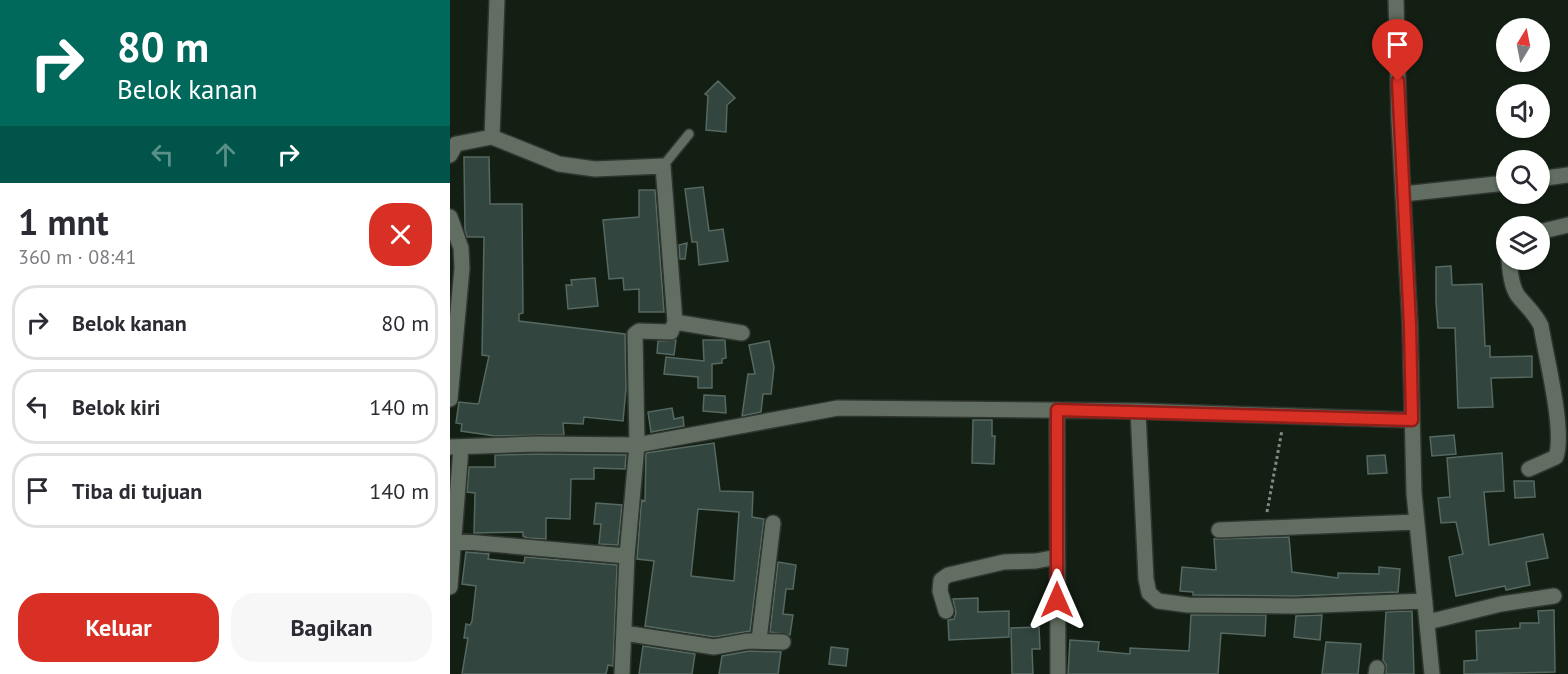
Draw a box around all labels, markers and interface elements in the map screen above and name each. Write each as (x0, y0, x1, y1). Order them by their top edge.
north arrow (1496, 18, 1550, 72)
map controls (1496, 18, 1550, 270)
text: 80 m (117, 19, 209, 74)
pin (1372, 19, 1423, 81)
icon: right (18, 24, 96, 102)
icon: arrive (1381, 28, 1414, 61)
text: Belok kanan (117, 72, 257, 106)
button: sound (1496, 84, 1550, 138)
icon: left (146, 138, 179, 171)
icon: ahead (209, 138, 242, 171)
icon: right (272, 138, 305, 171)
button: search (1496, 150, 1550, 204)
text: 1 mnt (18, 198, 109, 245)
button: close (369, 203, 432, 266)
button: layers (1496, 216, 1550, 270)
text: 360 m · 08:41 (18, 244, 136, 270)
icon: right (21, 306, 54, 339)
text: Belok kanan (72, 309, 187, 337)
text: 80 m (381, 309, 429, 337)
icon: left (21, 390, 54, 423)
text: Belok kiri (72, 393, 161, 421)
text: 140 m (369, 393, 429, 421)
icon: arrive (21, 474, 54, 507)
text: Tiba di tujuan (72, 477, 202, 505)
text: 140 m (369, 477, 429, 505)
position arrow (1025, 568, 1089, 632)
button: Keluar (18, 593, 219, 662)
button: Bagikan (231, 593, 432, 662)

